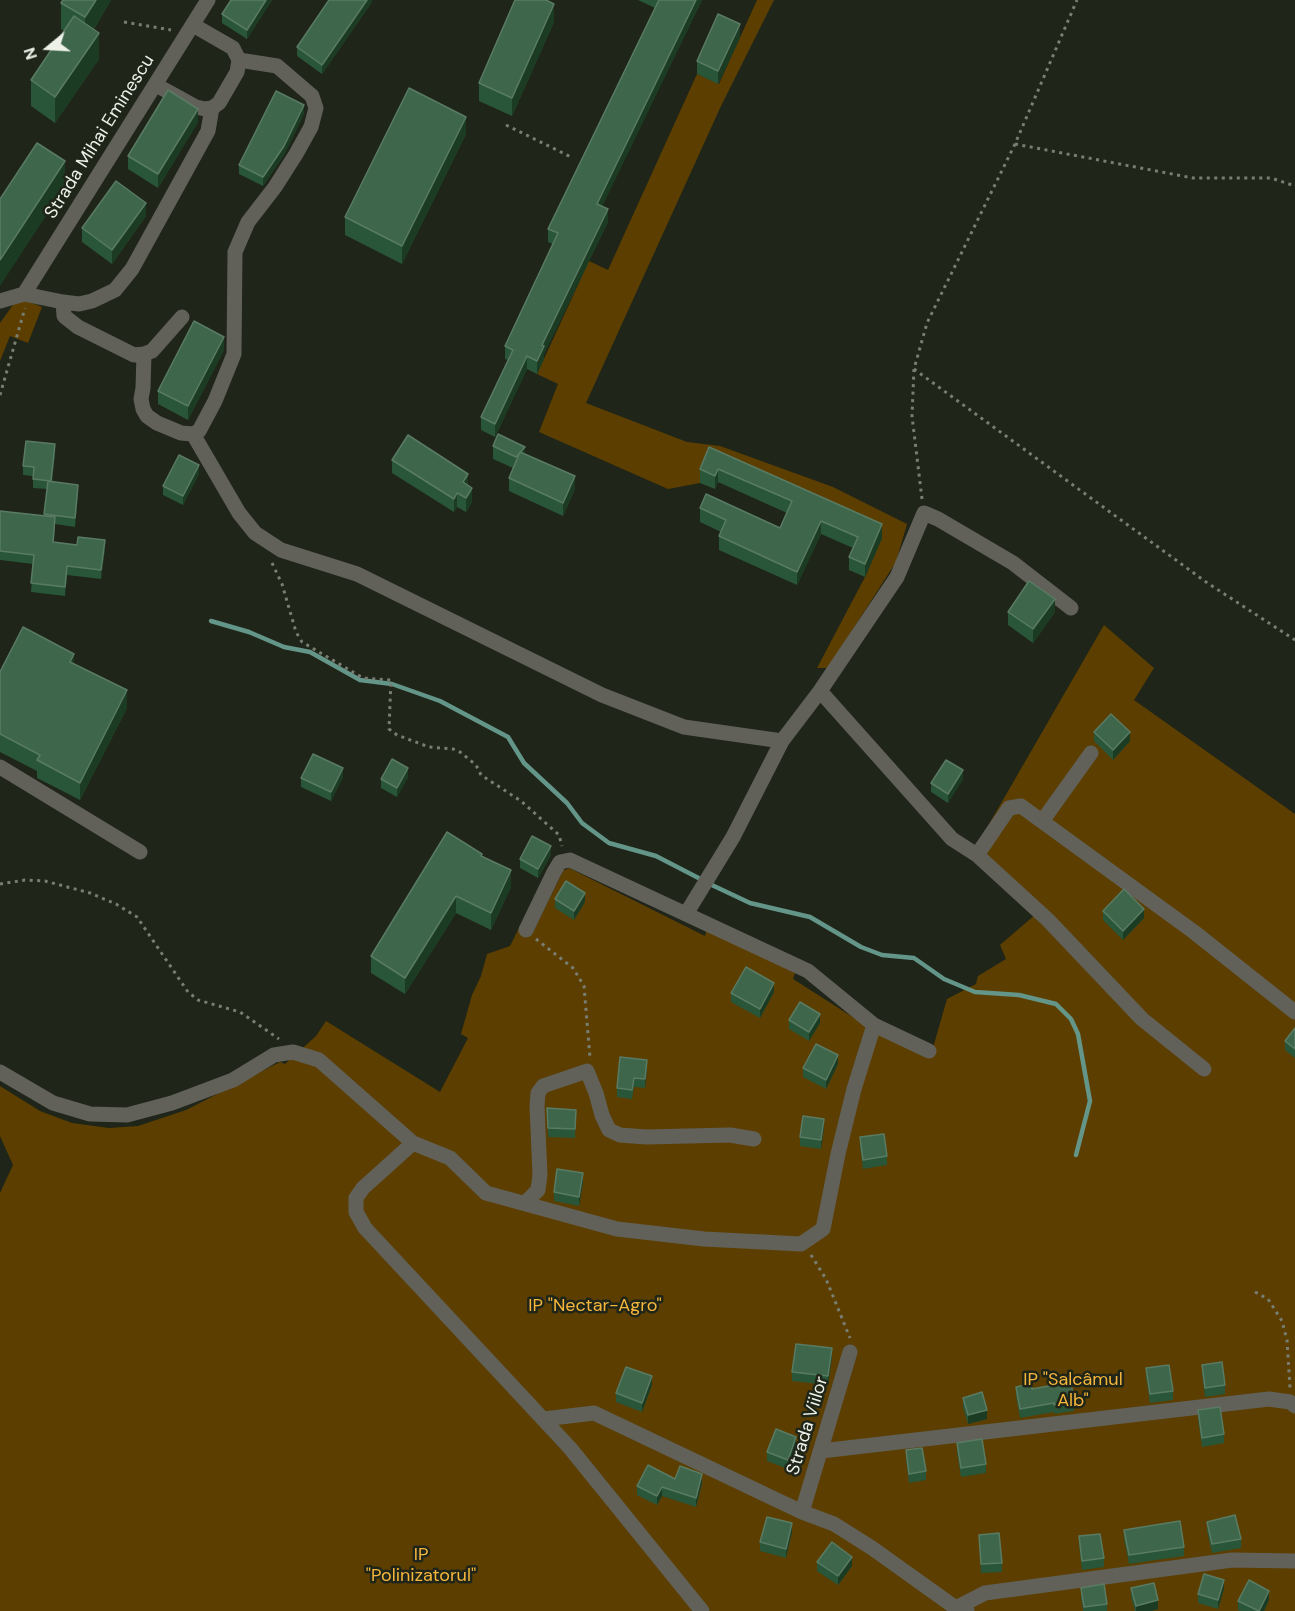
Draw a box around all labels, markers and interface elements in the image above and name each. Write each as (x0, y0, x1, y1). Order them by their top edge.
north arrow (18, 18, 78, 78)
text: N (19, 45, 42, 63)
street label: Strada Mihai Eminescu (41, 51, 159, 223)
park label: IP "Nectar-Agro" (528, 1295, 662, 1317)
park label: IP "Salcâmul Alb" (1023, 1369, 1123, 1412)
street label: Strada Viilor (783, 1374, 833, 1478)
park label: IP "Polinizatorul" (366, 1544, 476, 1586)

